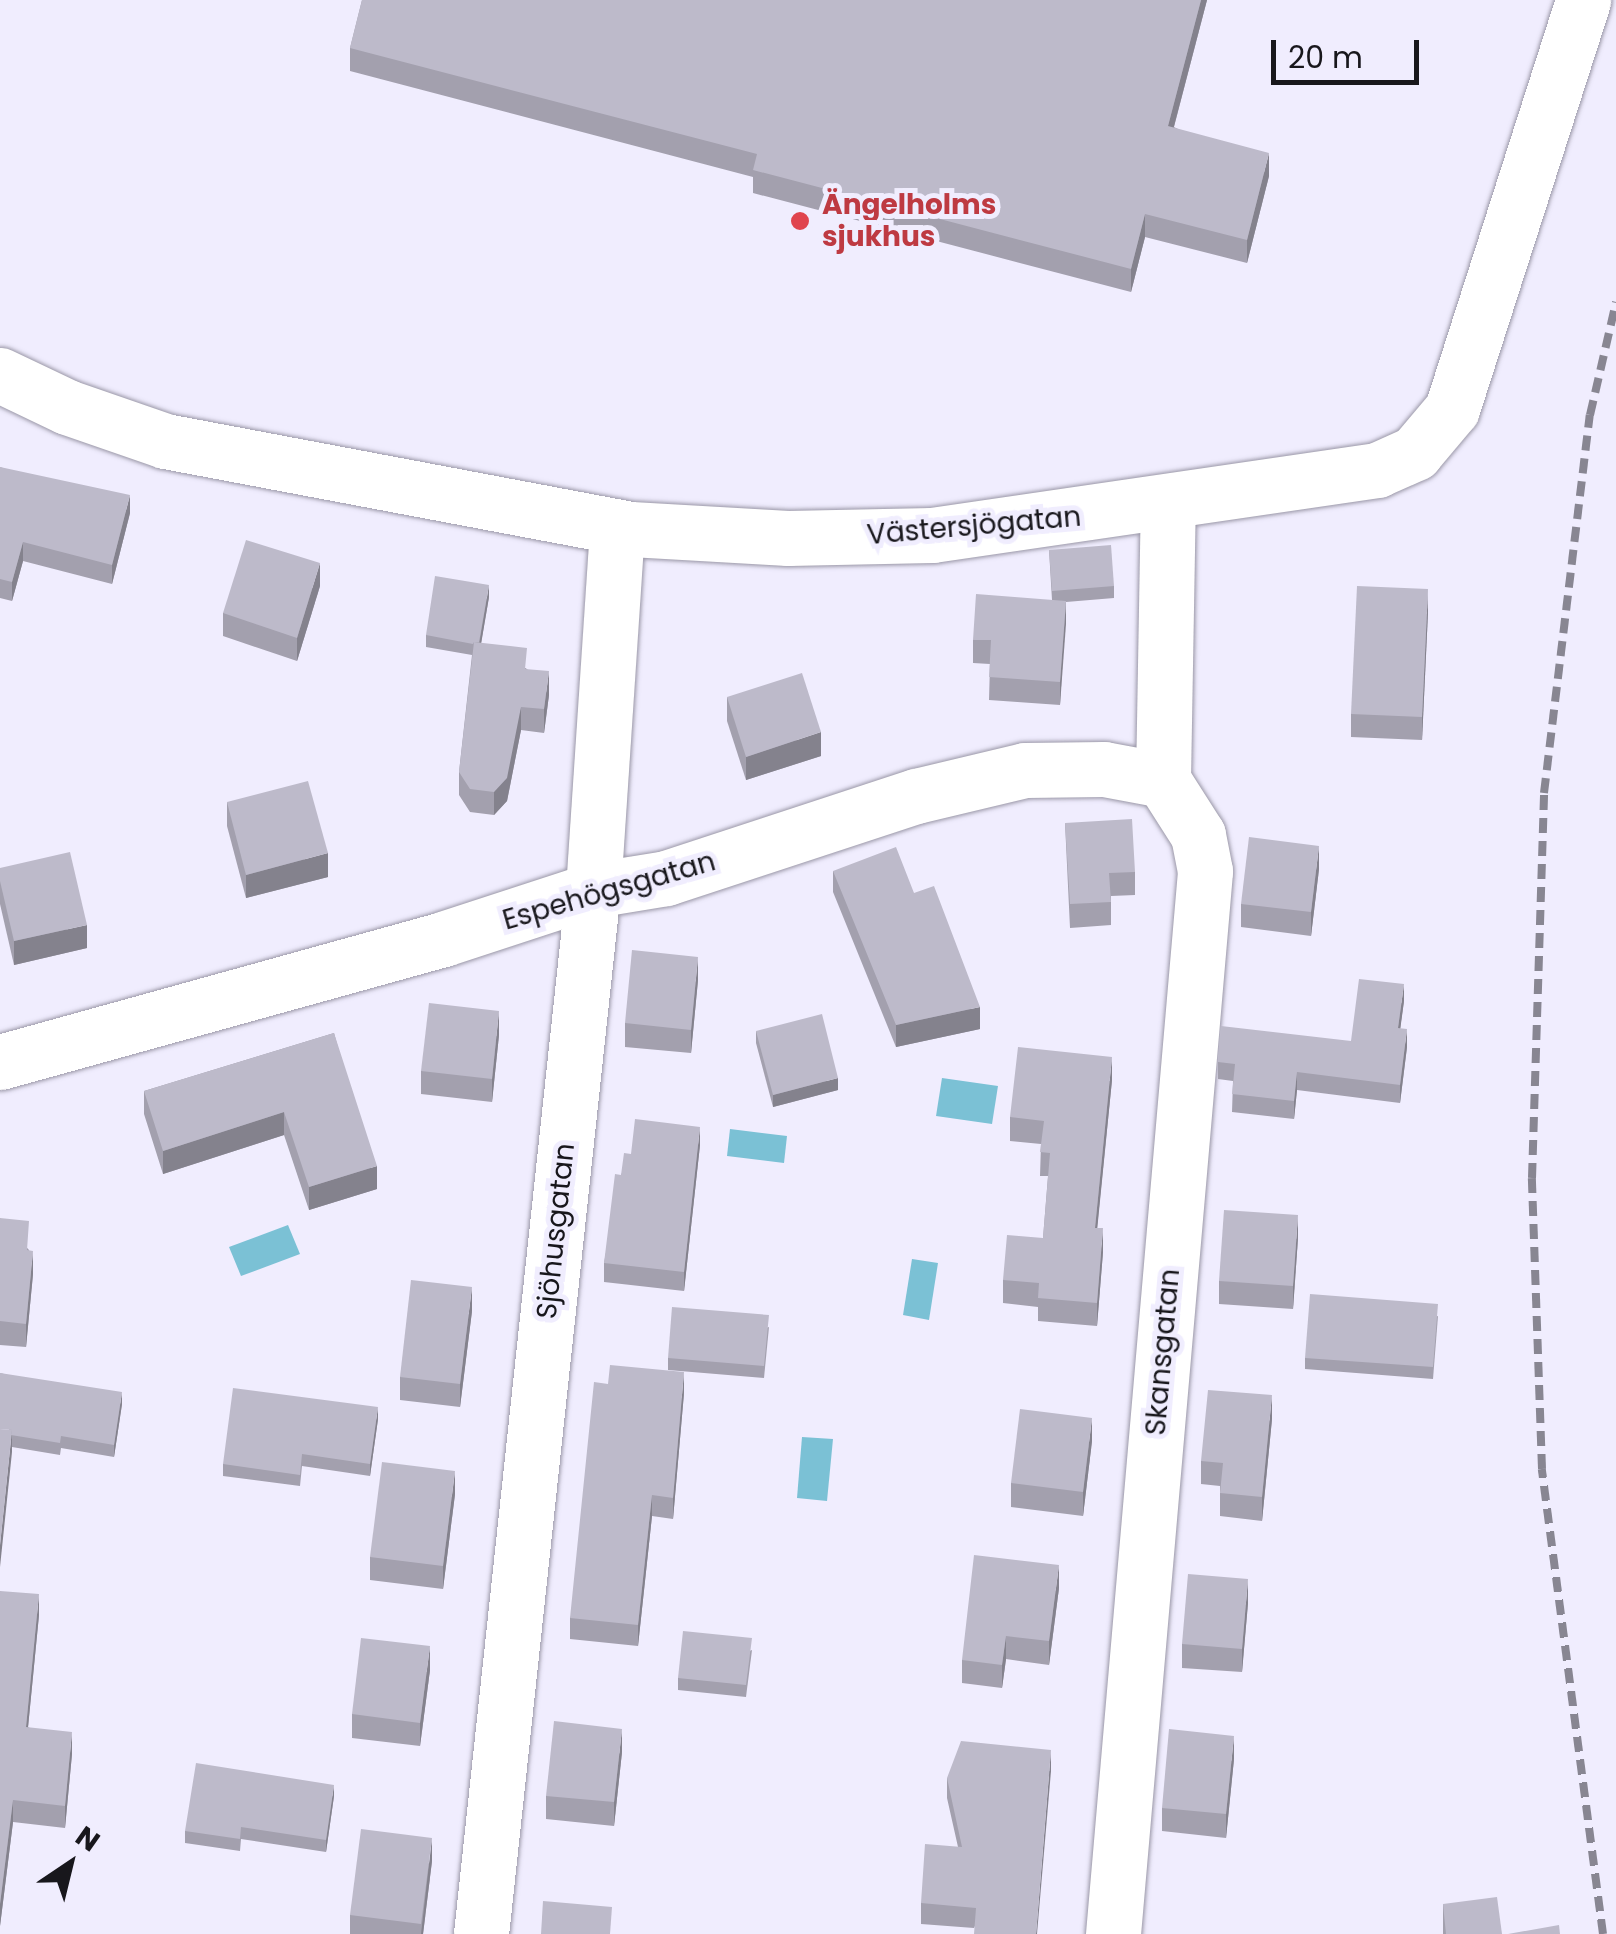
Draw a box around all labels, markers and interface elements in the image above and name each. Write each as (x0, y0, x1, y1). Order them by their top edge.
scale bar (1276, 20, 1424, 82)
text: 20 m (1288, 36, 1363, 79)
place label: Ängelholms sjukhus (822, 188, 996, 254)
marker: Ängelholms sjukhus (787, 208, 813, 234)
street label: Västersjögatan (866, 500, 1082, 552)
street label: Espehögsgatan (499, 845, 719, 937)
street label: Sjöhusgatan (530, 1141, 582, 1321)
street label: Skansgatan (1139, 1267, 1187, 1437)
north arrow (20, 1814, 120, 1914)
text: N (68, 1817, 107, 1861)

